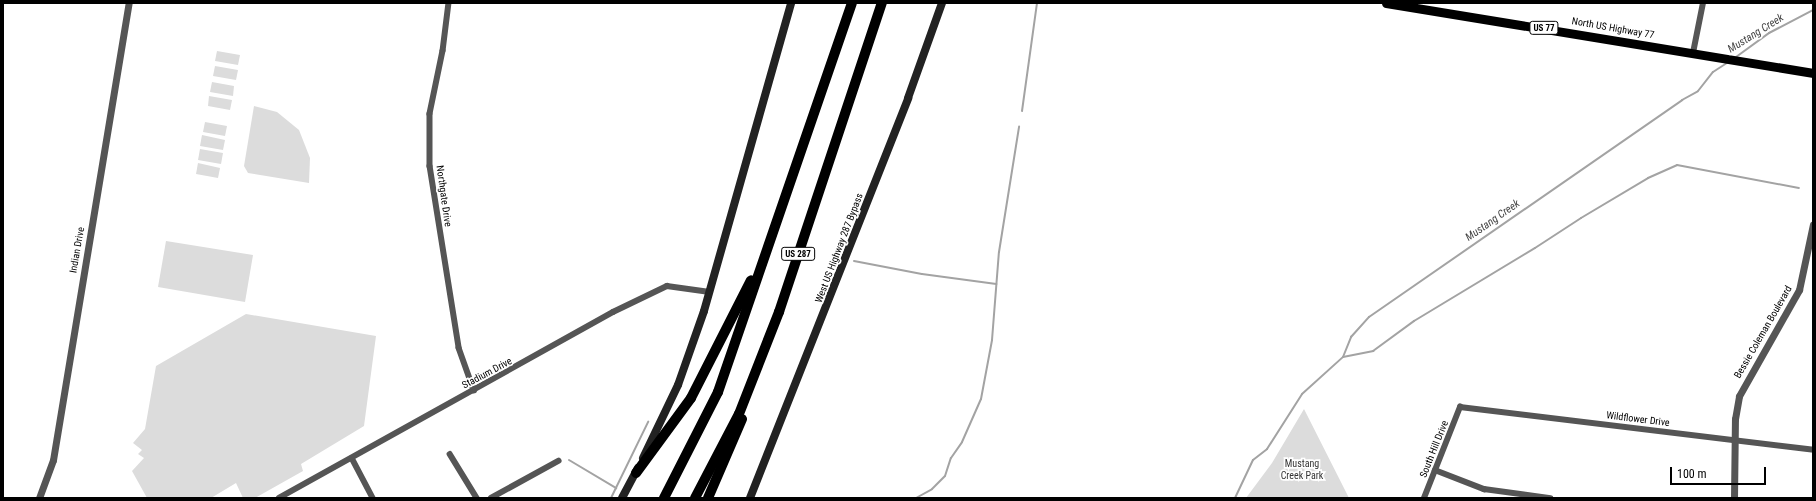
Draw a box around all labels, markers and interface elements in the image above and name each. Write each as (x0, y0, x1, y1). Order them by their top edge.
water label: Mustang Creek (1726, 12, 1786, 56)
street label: North US Highway 77 (1571, 15, 1655, 41)
road number: US 77 (1529, 21, 1559, 35)
street label: Northgate Drive (434, 165, 454, 227)
street label: West US Highway 287 Bypass (813, 191, 865, 305)
water label: Mustang Creek (1463, 197, 1523, 245)
street label: Indian Drive (67, 226, 87, 274)
road number: US 287 (781, 247, 815, 261)
street label: Bessie Coleman Boulevard (1732, 284, 1794, 380)
street label: Stadium Drive (460, 355, 514, 391)
street label: Wildflower Drive (1606, 409, 1670, 429)
street label: South Hill Drive (1417, 419, 1451, 479)
park label: Mustang Creek Park (1281, 457, 1323, 480)
scale bar (1672, 459, 1768, 485)
text: 100 m (1677, 467, 1707, 481)

